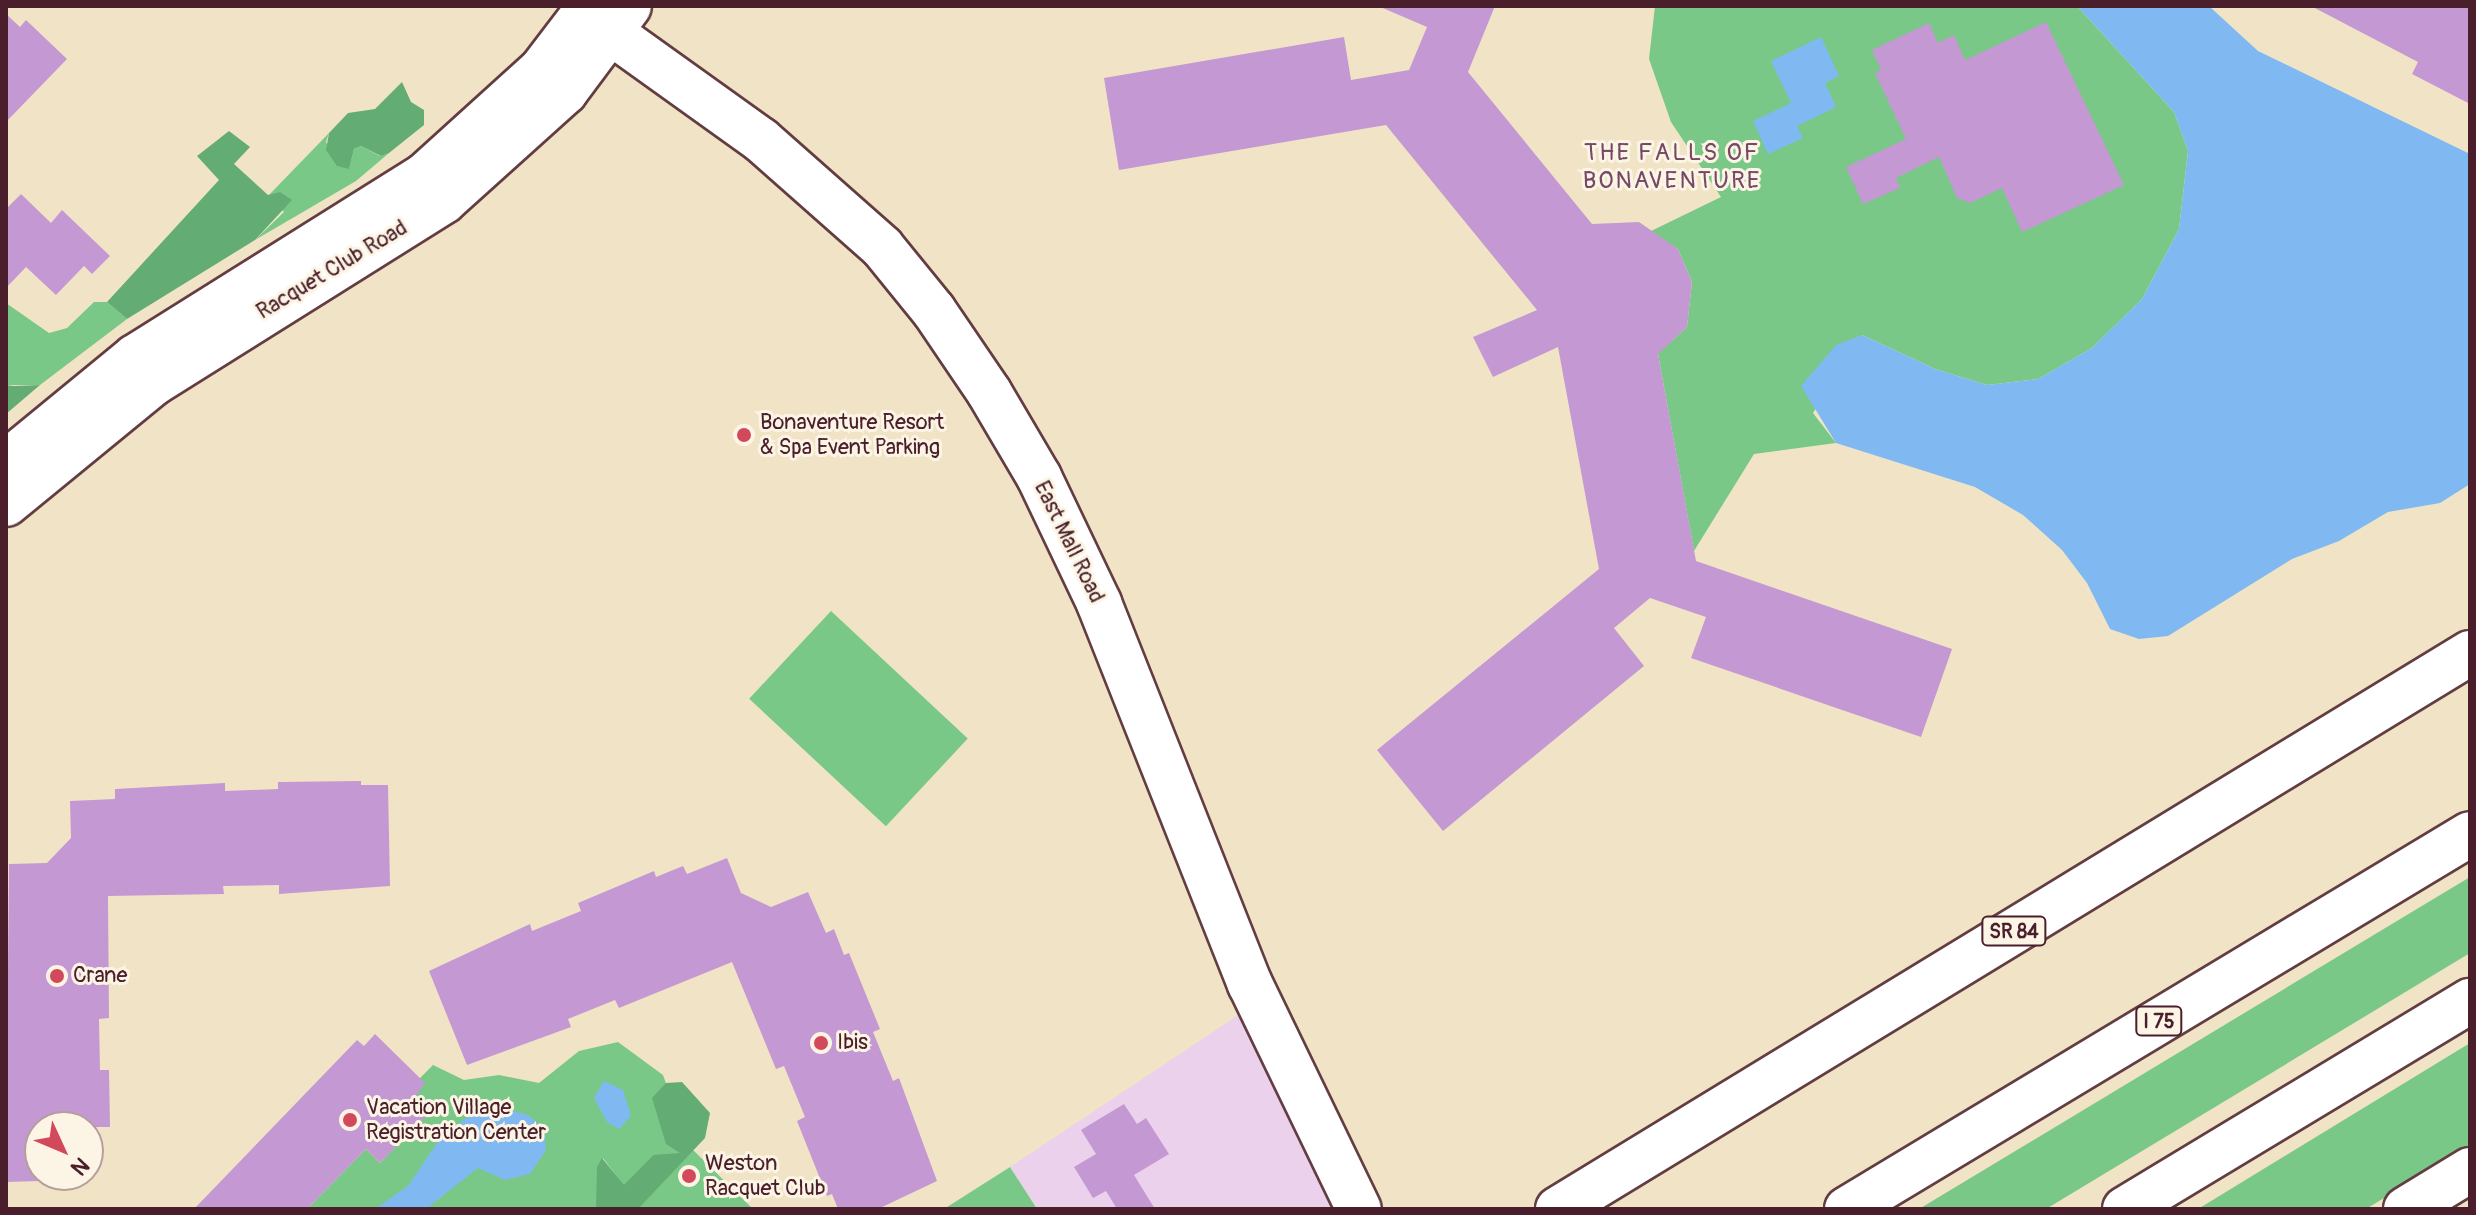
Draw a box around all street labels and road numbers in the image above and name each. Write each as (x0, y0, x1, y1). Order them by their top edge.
street label: Racquet Club Road (252, 215, 412, 325)
street label: East Mall Road (1028, 477, 1110, 607)
road number: SR 84 (1980, 915, 2048, 947)
road number: I 75 (2135, 1005, 2183, 1037)

